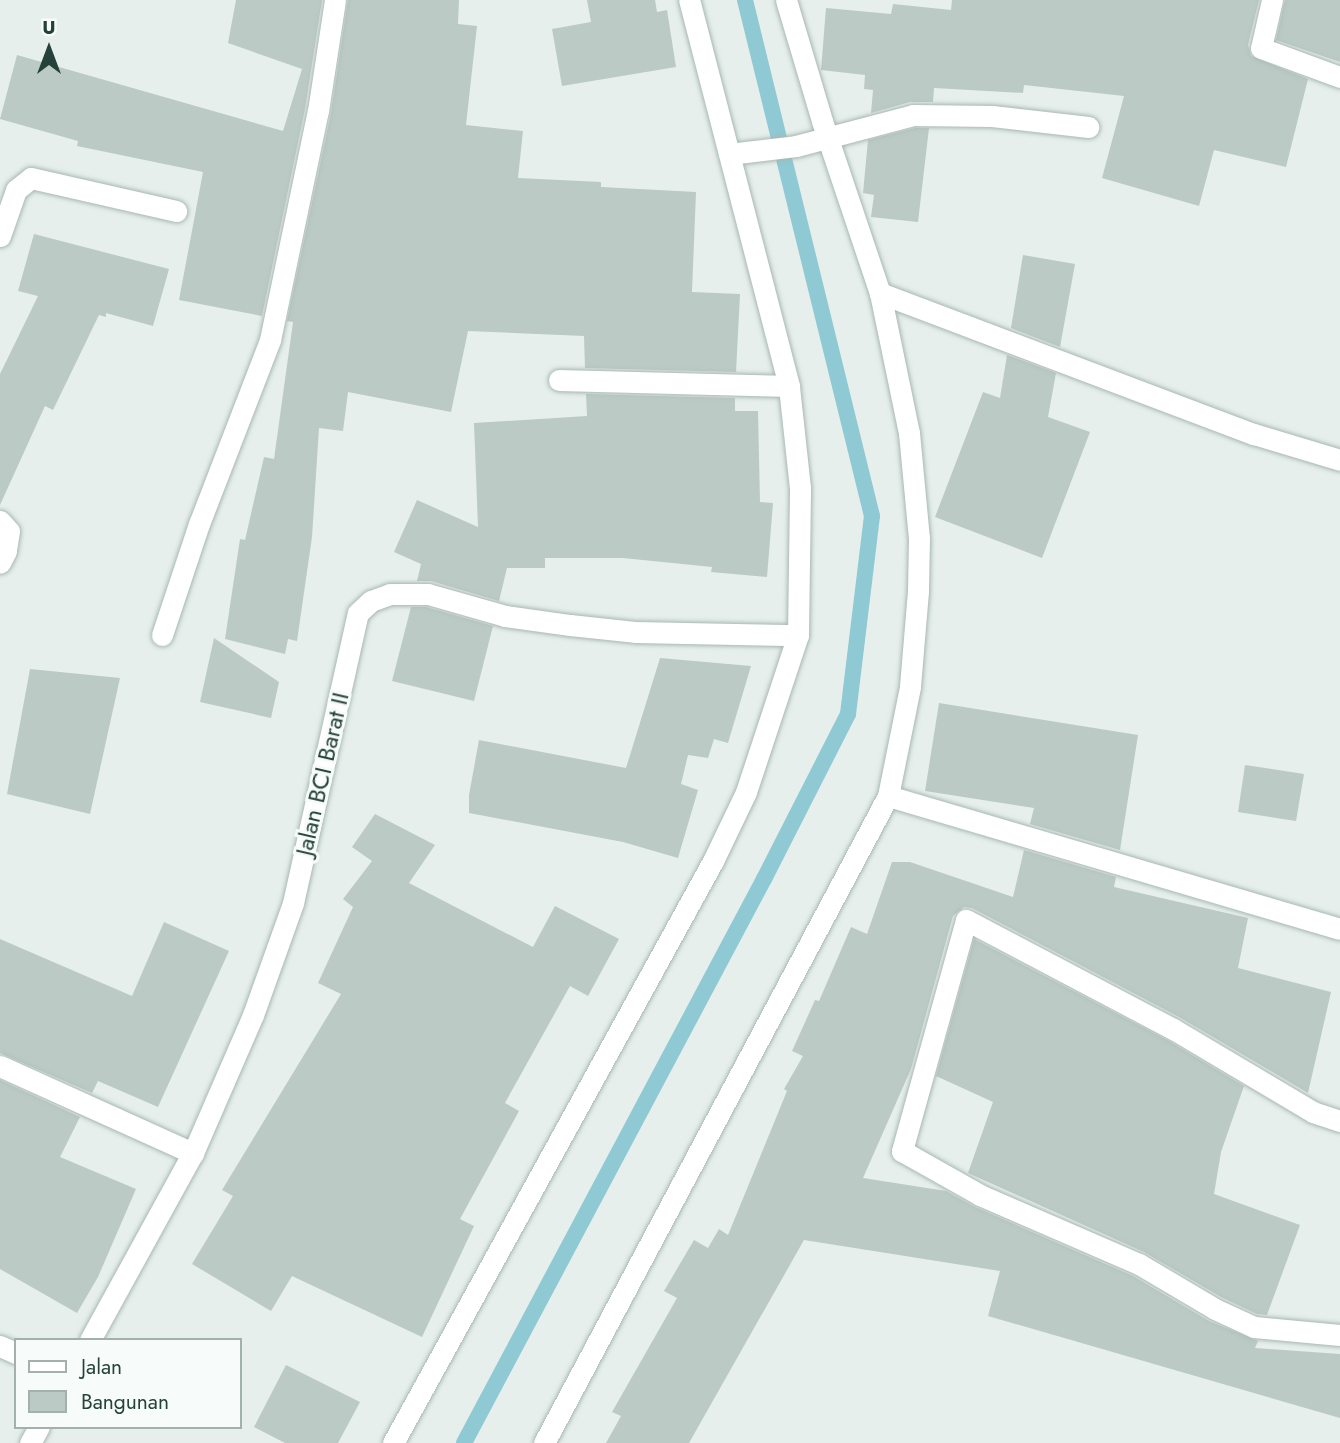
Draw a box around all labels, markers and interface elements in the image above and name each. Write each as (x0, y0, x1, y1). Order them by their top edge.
north arrow (14, 14, 84, 84)
text: U (42, 14, 56, 41)
street label: Jalan BCI Barat II (289, 690, 355, 858)
legend (14, 1338, 242, 1429)
text: Jalan (81, 1352, 122, 1382)
text: Bangunan (81, 1387, 169, 1417)

